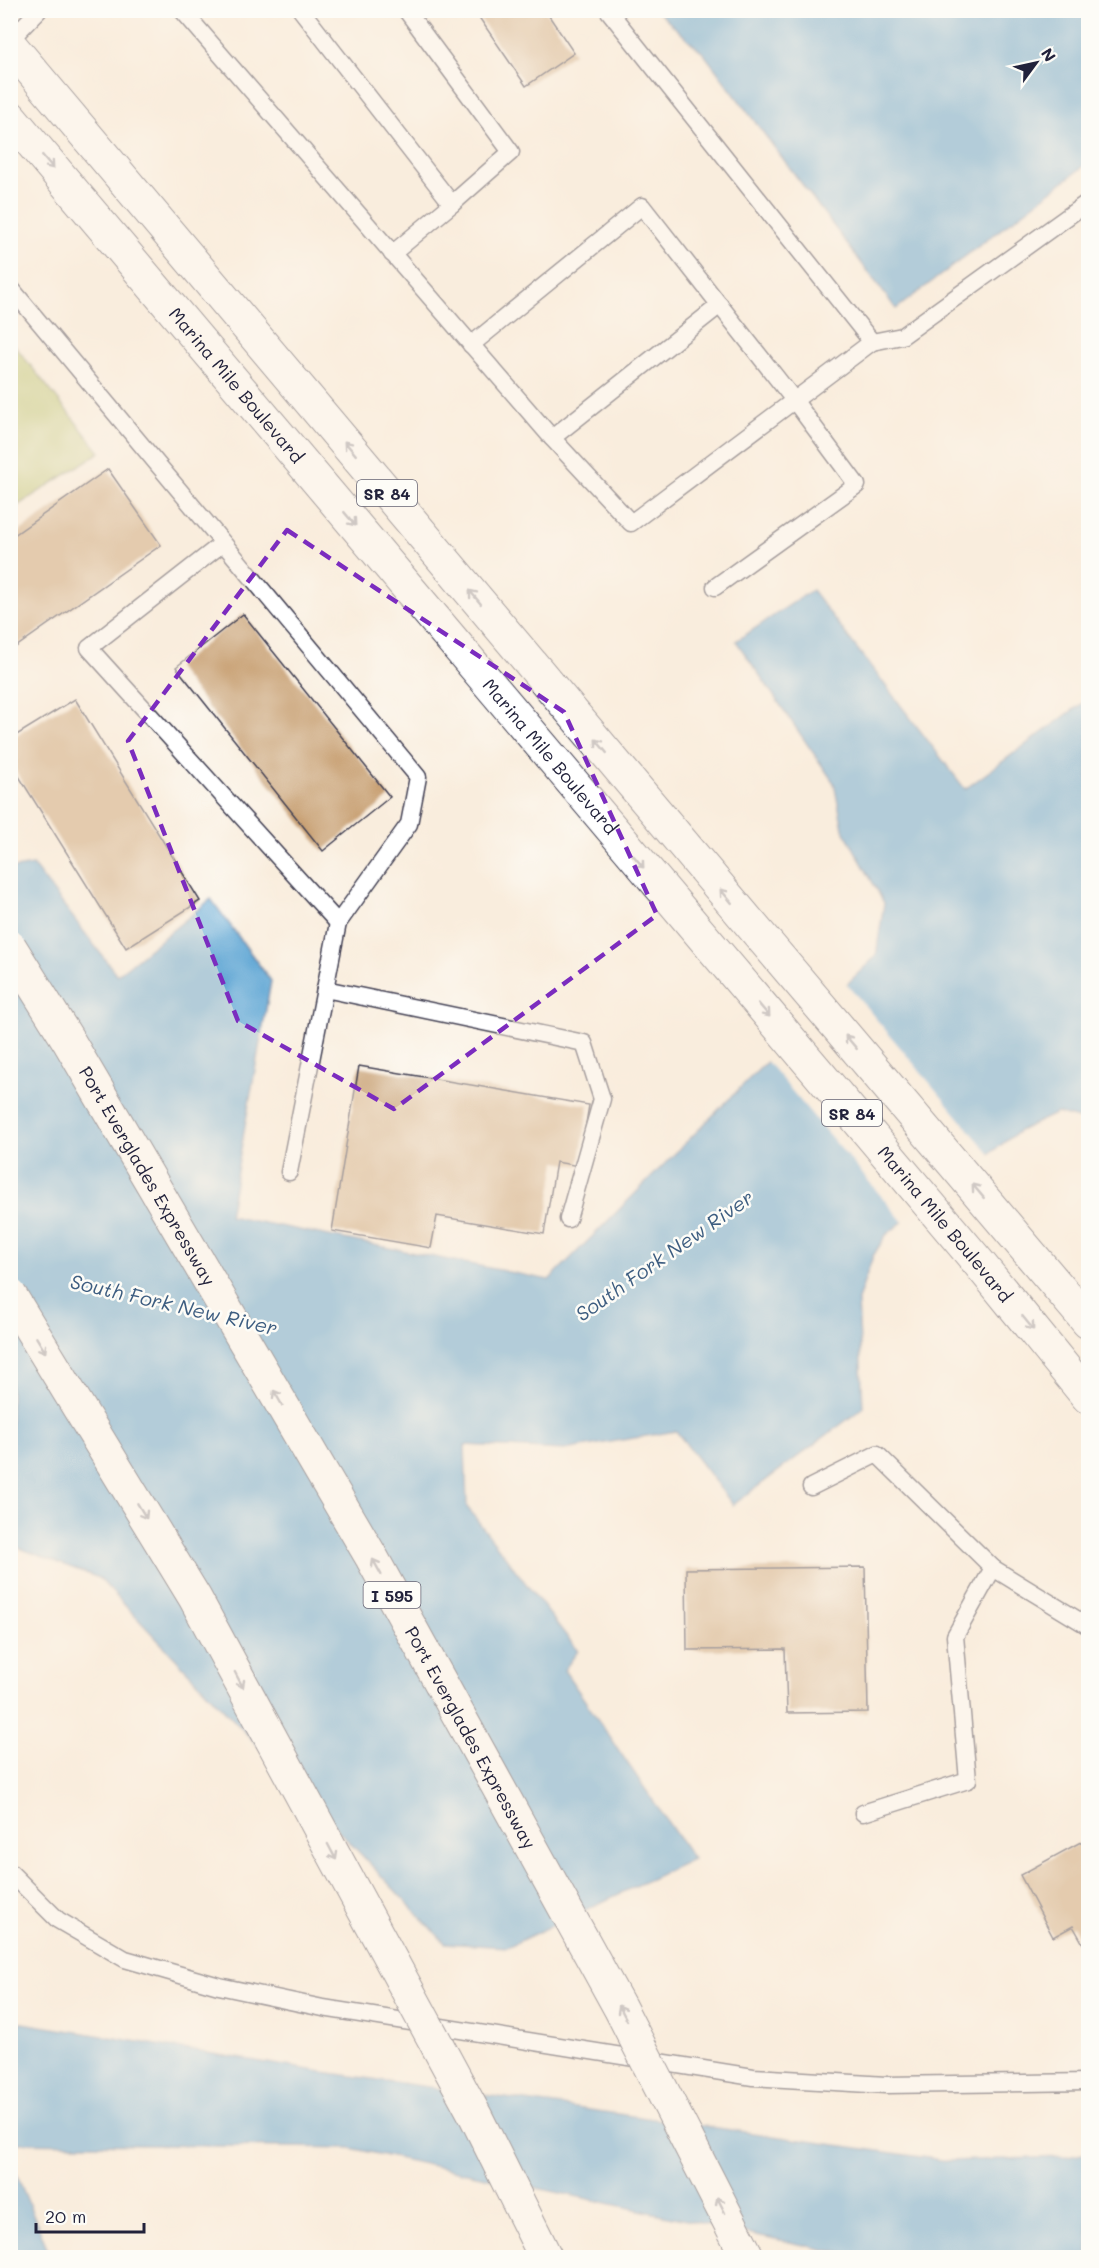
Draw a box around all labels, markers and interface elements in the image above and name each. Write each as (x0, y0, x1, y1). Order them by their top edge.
north arrow (1006, 33, 1066, 93)
text: N (1037, 44, 1061, 65)
one-way arrow (41, 154, 55, 169)
street label: Marina Mile Boulevard (164, 302, 309, 468)
one-way arrow (343, 440, 356, 456)
road number: SR 84 (357, 480, 417, 506)
one-way arrow (343, 511, 357, 526)
one-way arrow (468, 590, 482, 605)
street label: Marina Mile Boulevard (478, 673, 623, 839)
one-way arrow (594, 738, 607, 754)
one-way arrow (631, 853, 645, 868)
one-way arrow (719, 889, 733, 904)
one-way arrow (757, 1002, 771, 1017)
one-way arrow (844, 1035, 858, 1050)
street label: Port Everglades Expressway (74, 1062, 221, 1290)
road number: SR 84 (822, 1100, 882, 1126)
street label: Marina Mile Boulevard (873, 1141, 1018, 1307)
water label: South Fork New River (570, 1184, 758, 1326)
one-way arrow (971, 1184, 985, 1199)
water label: South Fork New River (68, 1268, 280, 1340)
one-way arrow (1022, 1315, 1035, 1331)
one-way arrow (35, 1336, 47, 1353)
one-way arrow (272, 1390, 284, 1407)
one-way arrow (137, 1502, 149, 1519)
one-way arrow (371, 1558, 382, 1576)
road number: I 595 (364, 1582, 420, 1608)
street label: Port Everglades Expressway (400, 1622, 542, 1853)
one-way arrow (233, 1671, 245, 1688)
one-way arrow (327, 1842, 338, 1860)
one-way arrow (617, 2005, 628, 2023)
scale bar (36, 2196, 144, 2234)
one-way arrow (715, 2197, 727, 2215)
text: 20 m (45, 2204, 86, 2228)

